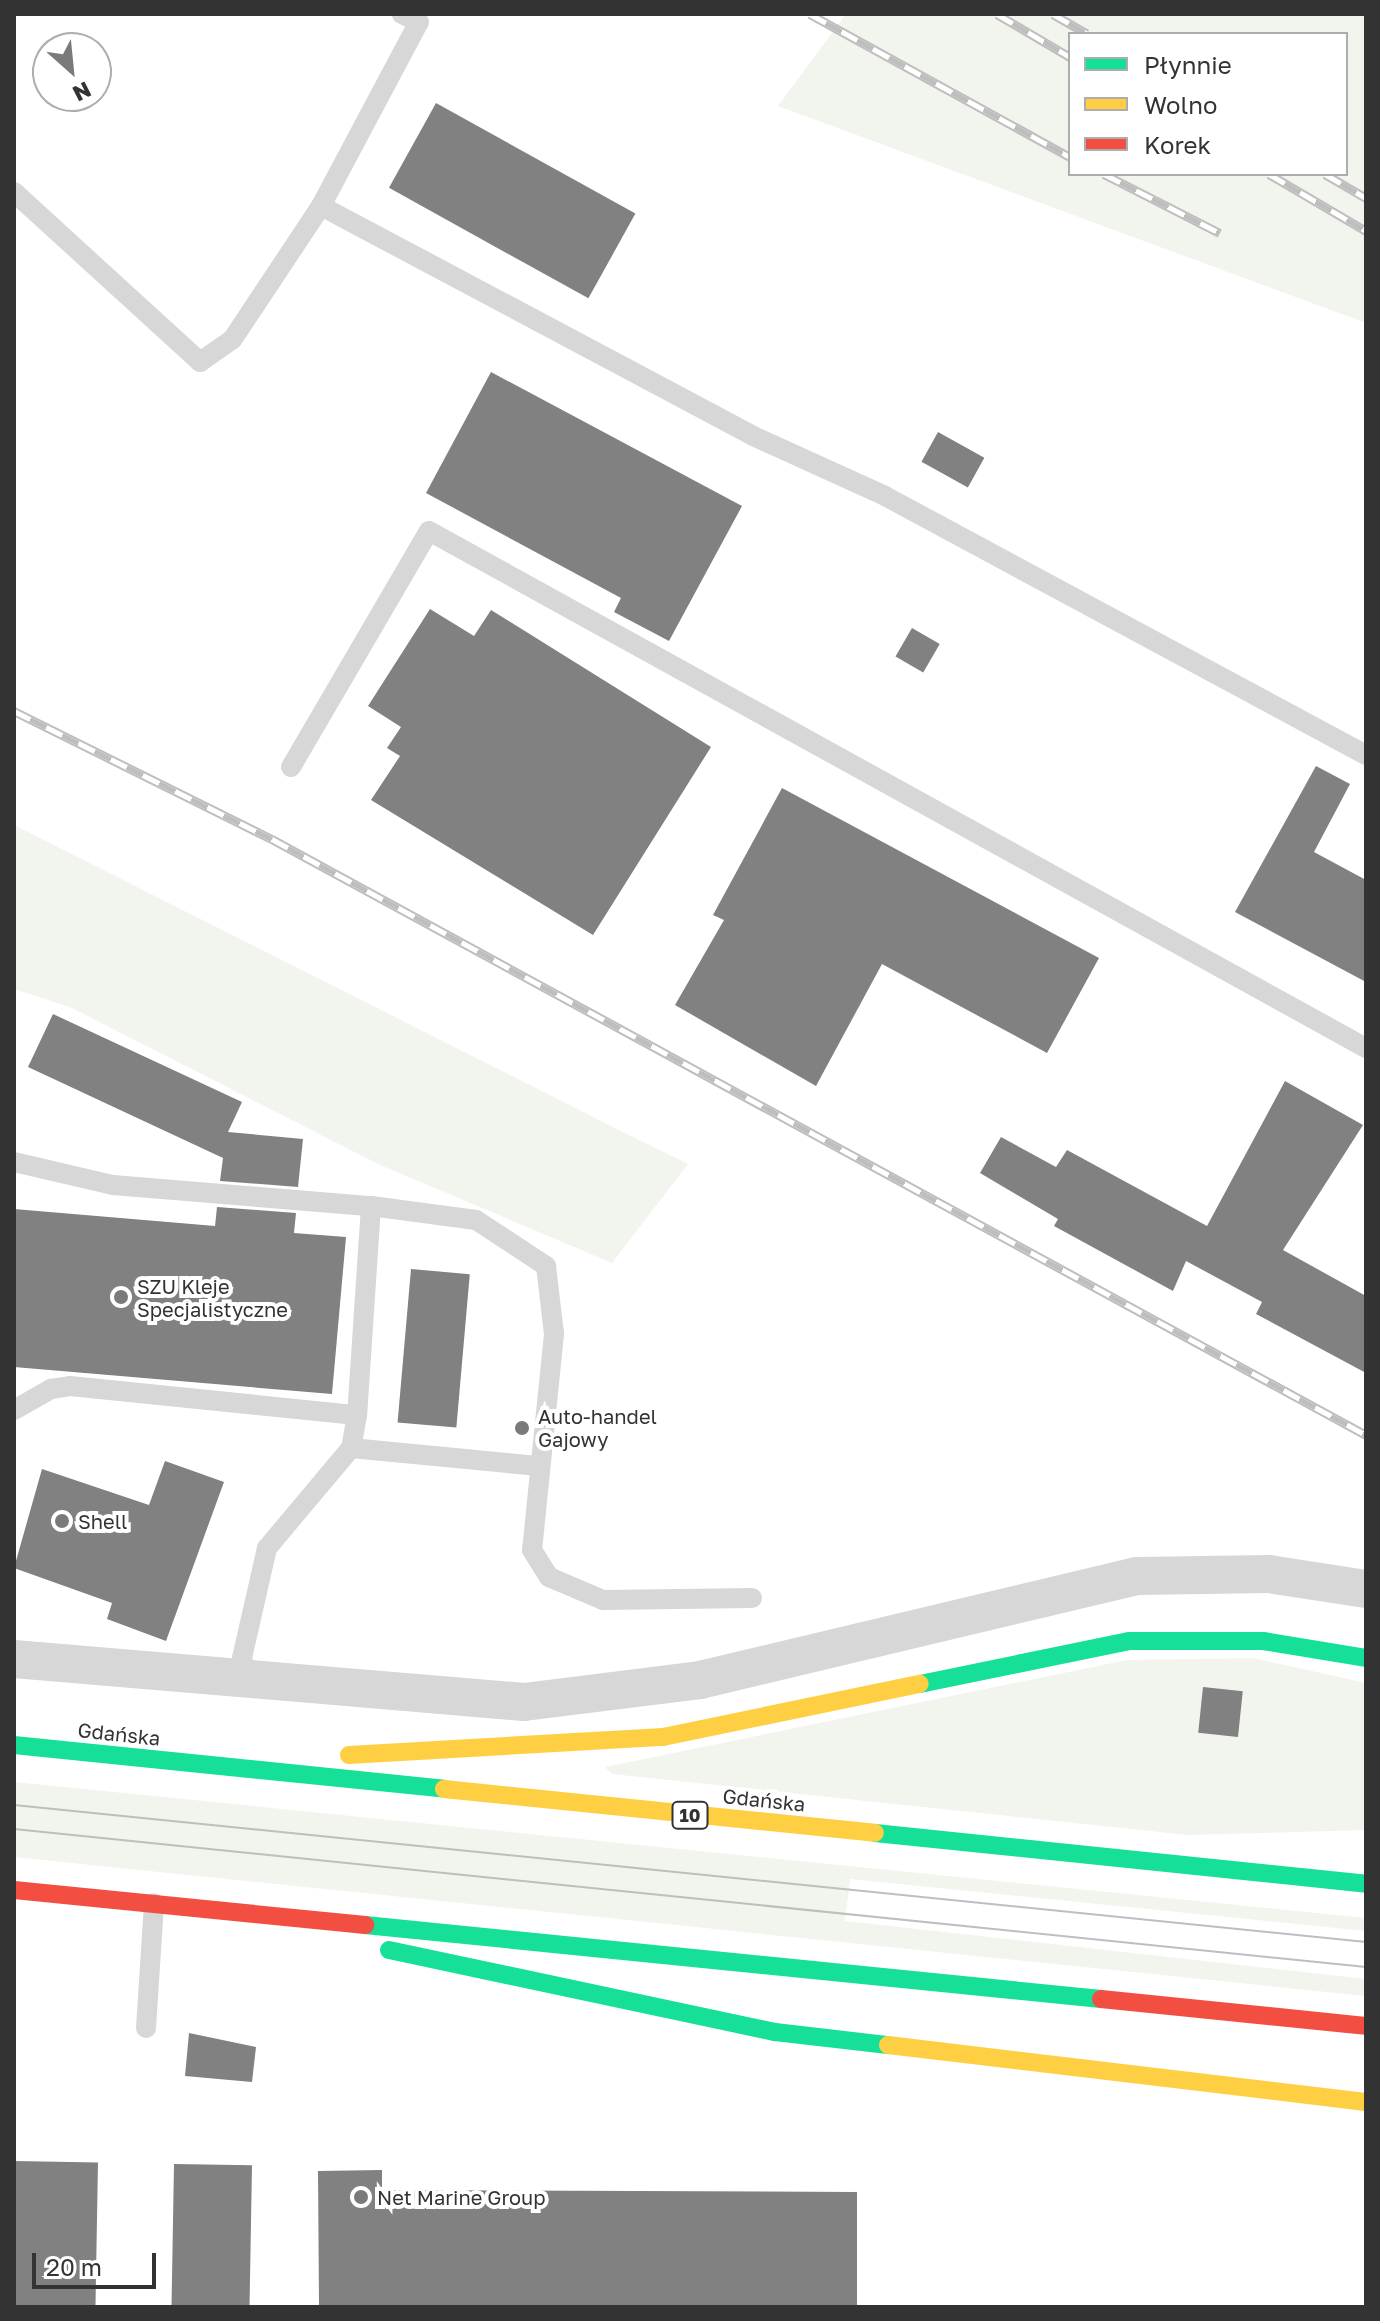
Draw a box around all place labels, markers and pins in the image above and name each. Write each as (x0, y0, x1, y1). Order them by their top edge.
place label: SZU Kleje Specjalistyczne (137, 1274, 288, 1321)
marker: SZU Kleje Specjalistyczne (112, 1288, 130, 1306)
place label: Auto-handel Gajowy (538, 1404, 657, 1451)
marker: Auto-handel Gajowy (513, 1419, 531, 1437)
place label: Shell (78, 1509, 127, 1533)
marker: Shell (53, 1512, 71, 1530)
place label: Net Marine Group (377, 2185, 545, 2209)
marker: Net Marine Group (352, 2188, 370, 2206)

